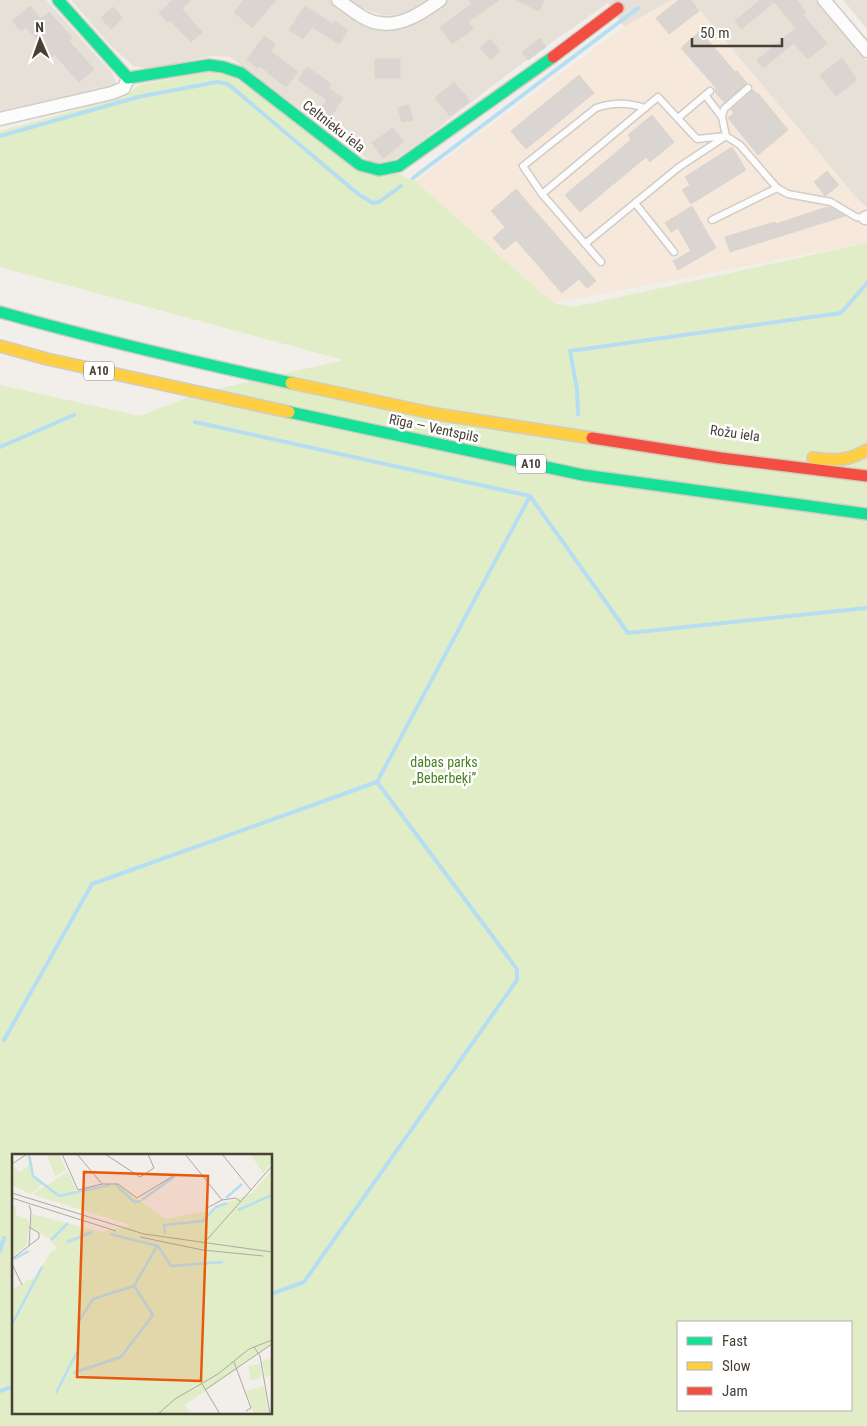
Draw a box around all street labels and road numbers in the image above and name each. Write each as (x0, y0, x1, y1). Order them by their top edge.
street label: Celtnieku iela (300, 97, 368, 155)
road number: A10 (84, 362, 114, 381)
street label: Rīga — Ventspils (388, 411, 480, 445)
street label: Rožu iela (709, 422, 761, 444)
road number: A10 (516, 454, 546, 474)

